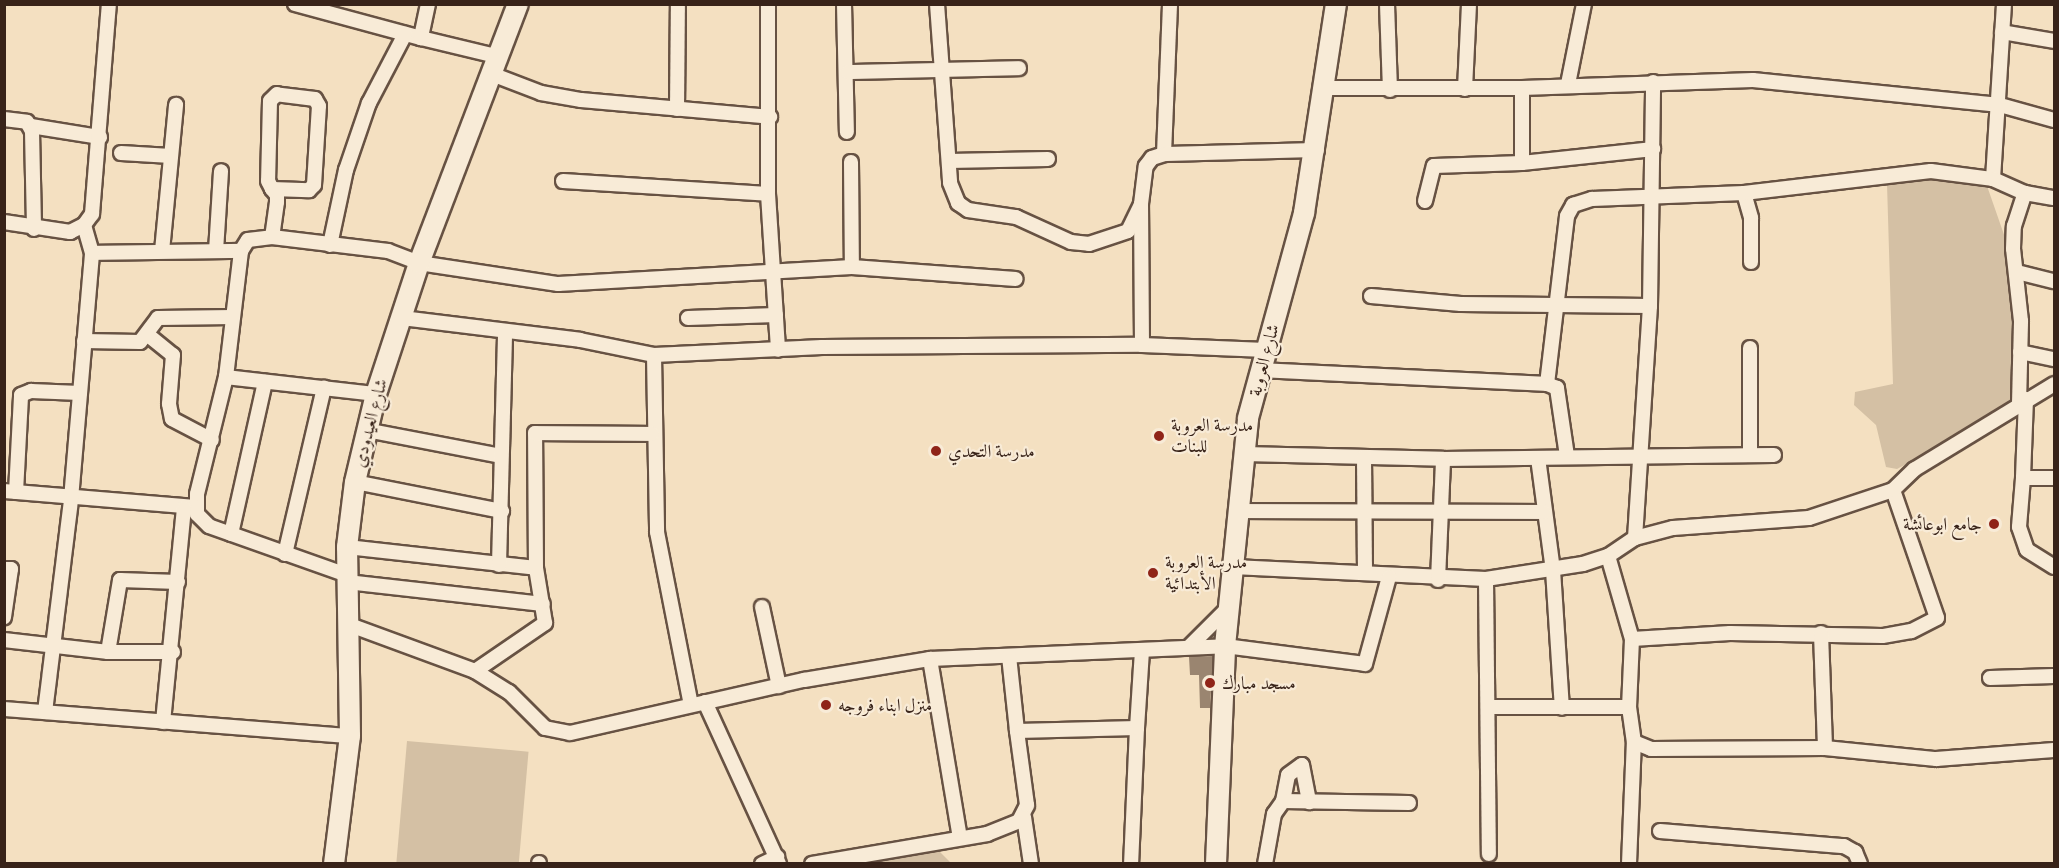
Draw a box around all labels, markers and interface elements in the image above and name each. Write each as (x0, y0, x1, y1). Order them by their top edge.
street label: شارع العروبة (1244, 322, 1284, 398)
street label: شارع العيدودي (348, 376, 392, 470)
place label: مدرسة العروبة للبنات (1171, 415, 1253, 458)
marker: مدرسة العروبة للبنات (1152, 429, 1166, 443)
place label: مدرسة التحدي (948, 440, 1035, 462)
marker: مدرسة التحدي (929, 444, 943, 458)
place label: جامع ابوعائشة (1903, 513, 1982, 535)
marker: جامع ابوعائشة (1987, 517, 2001, 531)
place label: مدرسة العروبة الأبتدائية (1165, 552, 1247, 594)
marker: مدرسة العروبة الأبتدائية (1146, 566, 1160, 580)
place label: مسجد مبارك (1222, 672, 1296, 694)
marker: مسجد مبارك (1203, 676, 1217, 690)
place label: منزل ابناء فروجه (838, 694, 932, 716)
marker: منزل ابناء فروجه (819, 698, 833, 712)

